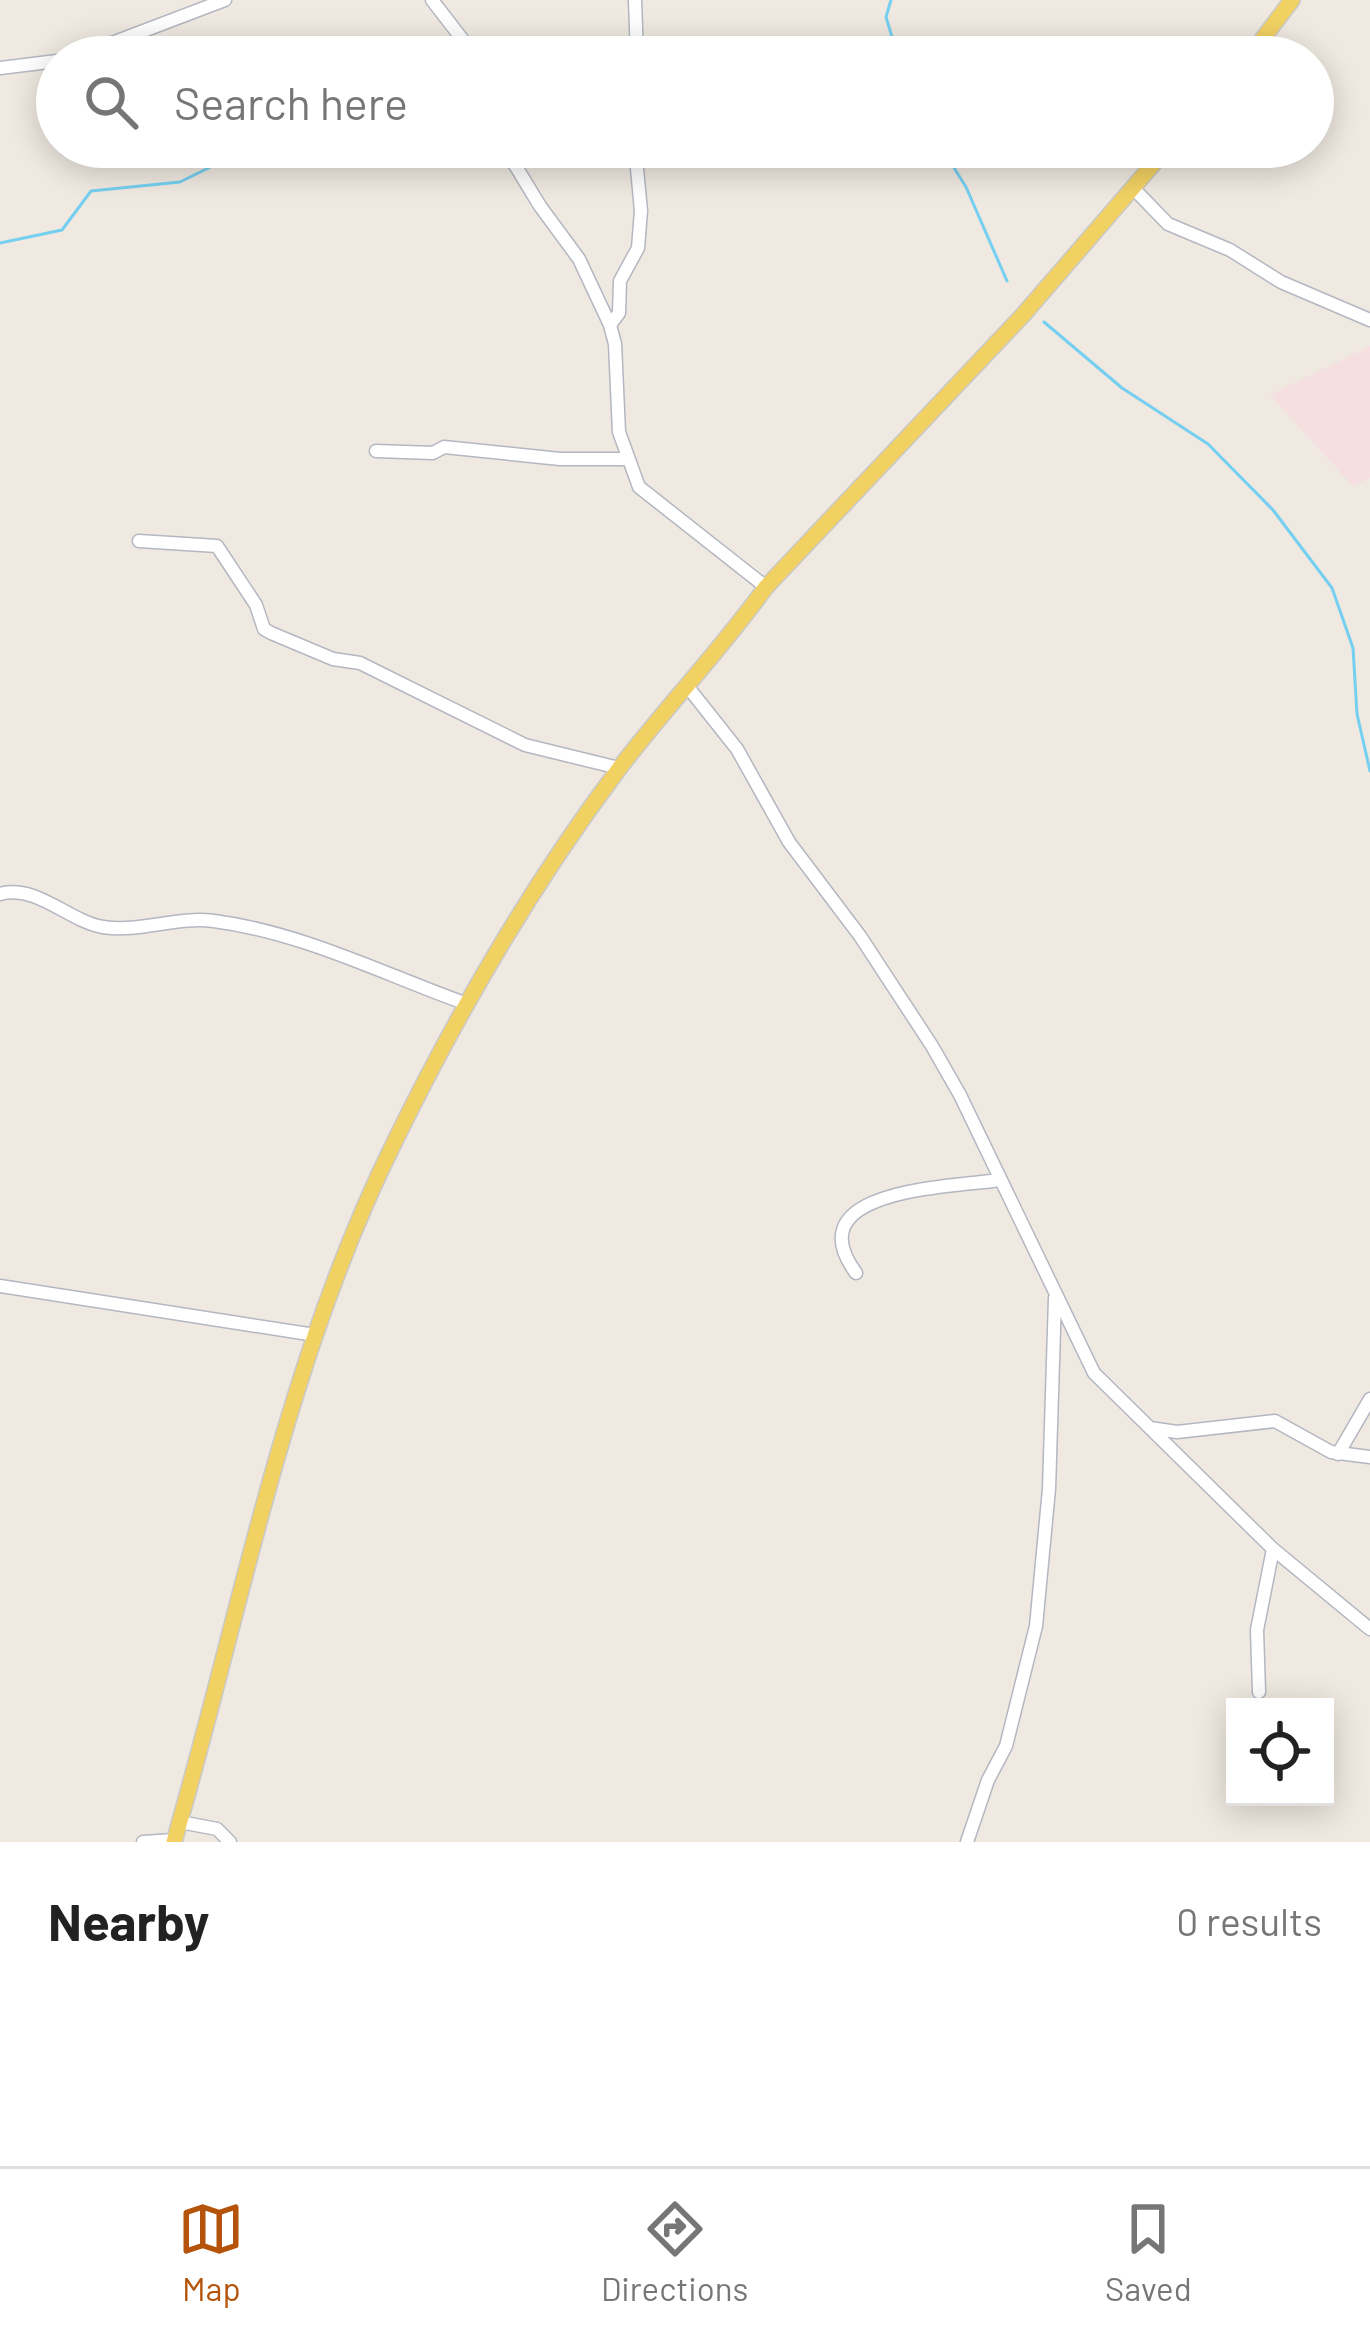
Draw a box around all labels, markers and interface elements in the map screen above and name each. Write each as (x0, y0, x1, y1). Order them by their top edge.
search box (36, 36, 1334, 168)
icon: search (78, 69, 144, 135)
text: Search here (174, 75, 408, 129)
map controls (1226, 1698, 1334, 1806)
button: locate (1226, 1698, 1334, 1806)
text: Nearby (48, 1890, 209, 1951)
text: 0 results (1176, 1897, 1322, 1944)
tab: Map (178, 2196, 244, 2308)
tab: Directions (601, 2196, 748, 2308)
tab: Saved (1105, 2196, 1192, 2308)

